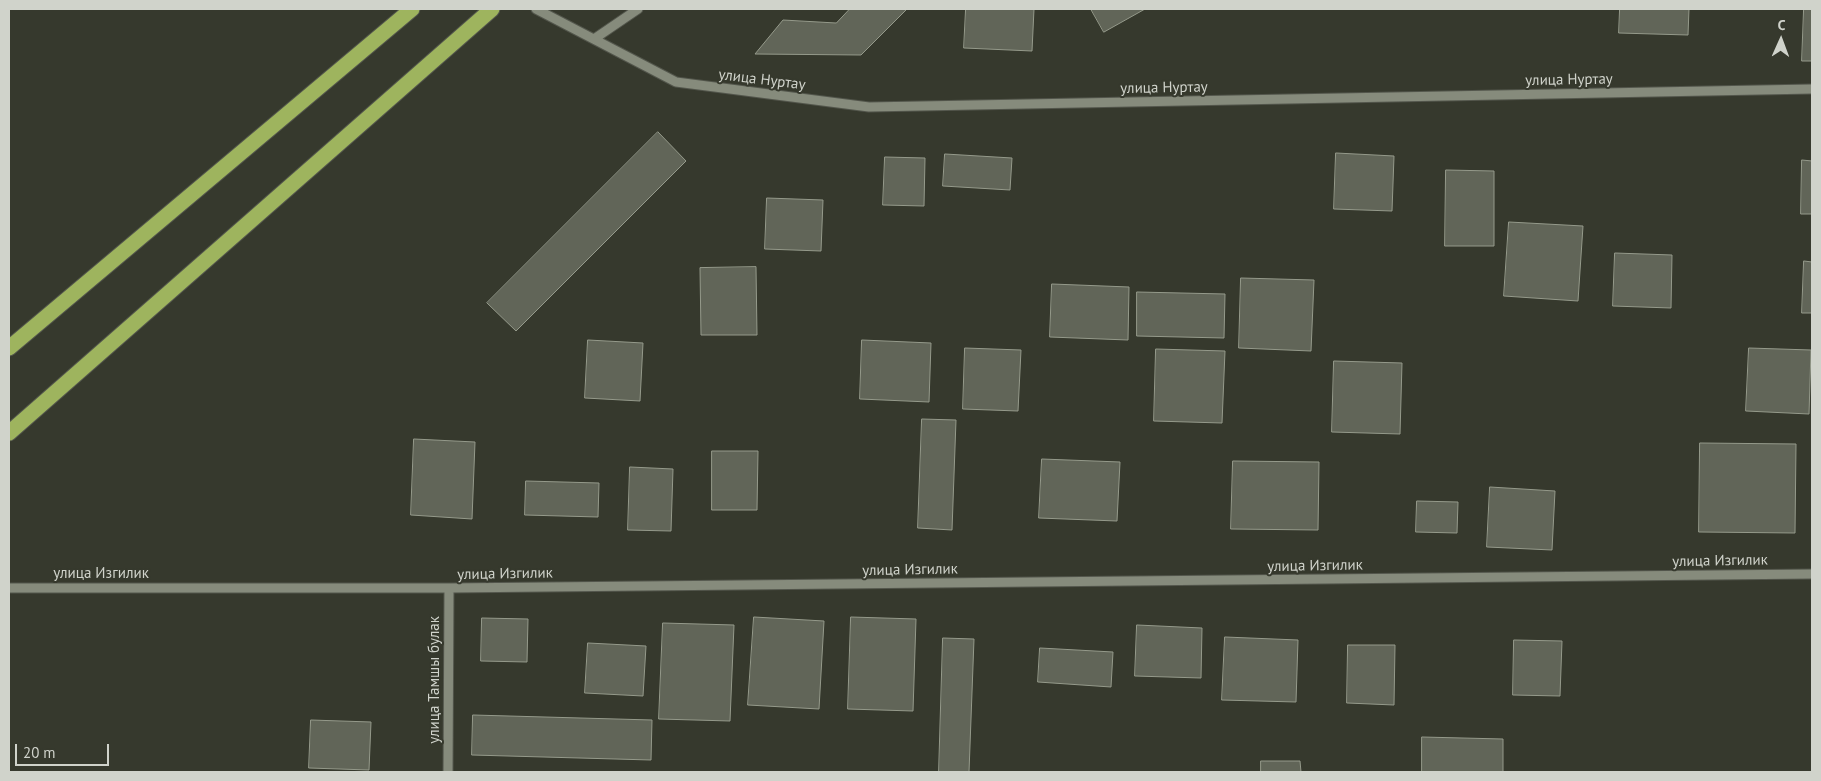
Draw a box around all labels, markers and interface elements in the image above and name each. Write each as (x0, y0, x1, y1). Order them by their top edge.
north arrow (1756, 15, 1806, 65)
text: С (1777, 16, 1786, 34)
street label: улица Нуртау (717, 66, 807, 94)
street label: улица Нуртау (1525, 70, 1613, 90)
street label: улица Нуртау (1120, 78, 1208, 98)
street label: улица Изгилик (1672, 551, 1768, 571)
street label: улица Изгилик (1267, 556, 1363, 576)
street label: улица Изгилик (862, 560, 958, 580)
street label: улица Изгилик (457, 564, 553, 584)
street label: улица Изгилик (53, 565, 149, 583)
street label: улица Тамшы булак (426, 616, 444, 744)
scale bar (18, 734, 111, 766)
text: 20 m (23, 743, 56, 762)

